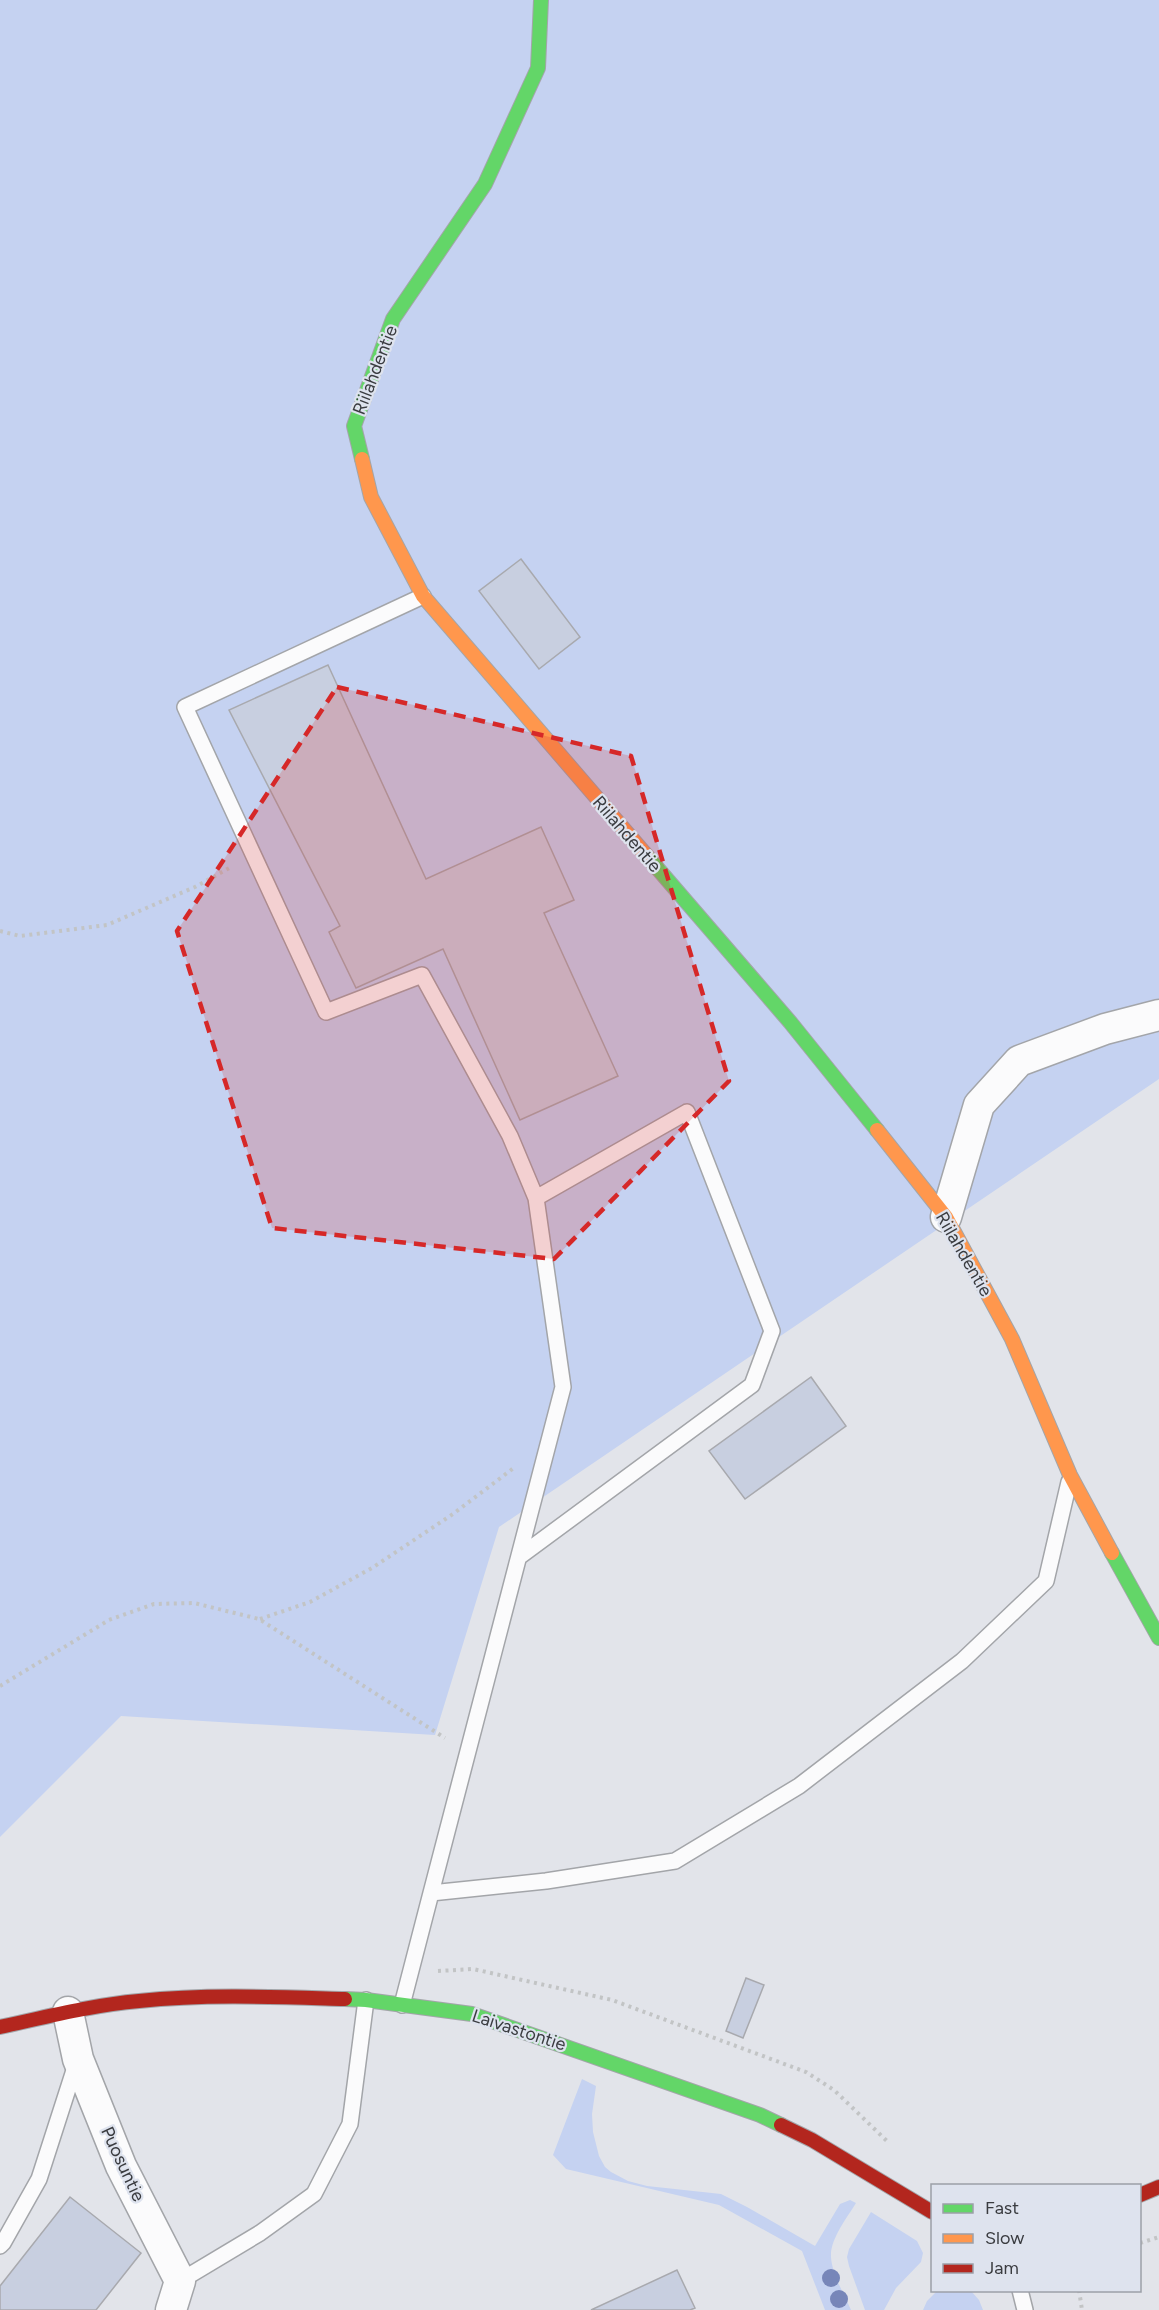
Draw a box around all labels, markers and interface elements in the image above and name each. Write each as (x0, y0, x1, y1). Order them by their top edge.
street label: Riilahdentie (348, 322, 402, 418)
street label: Riilahdentie (588, 791, 666, 877)
street label: Riilahdentie (931, 1208, 997, 1300)
street label: Laivastontie (469, 2004, 569, 2056)
street label: Puosuntie (96, 2123, 150, 2205)
legend (931, 2184, 1141, 2292)
text: Fast (985, 2197, 1019, 2219)
text: Slow (985, 2227, 1024, 2249)
text: Jam (985, 2257, 1019, 2279)

